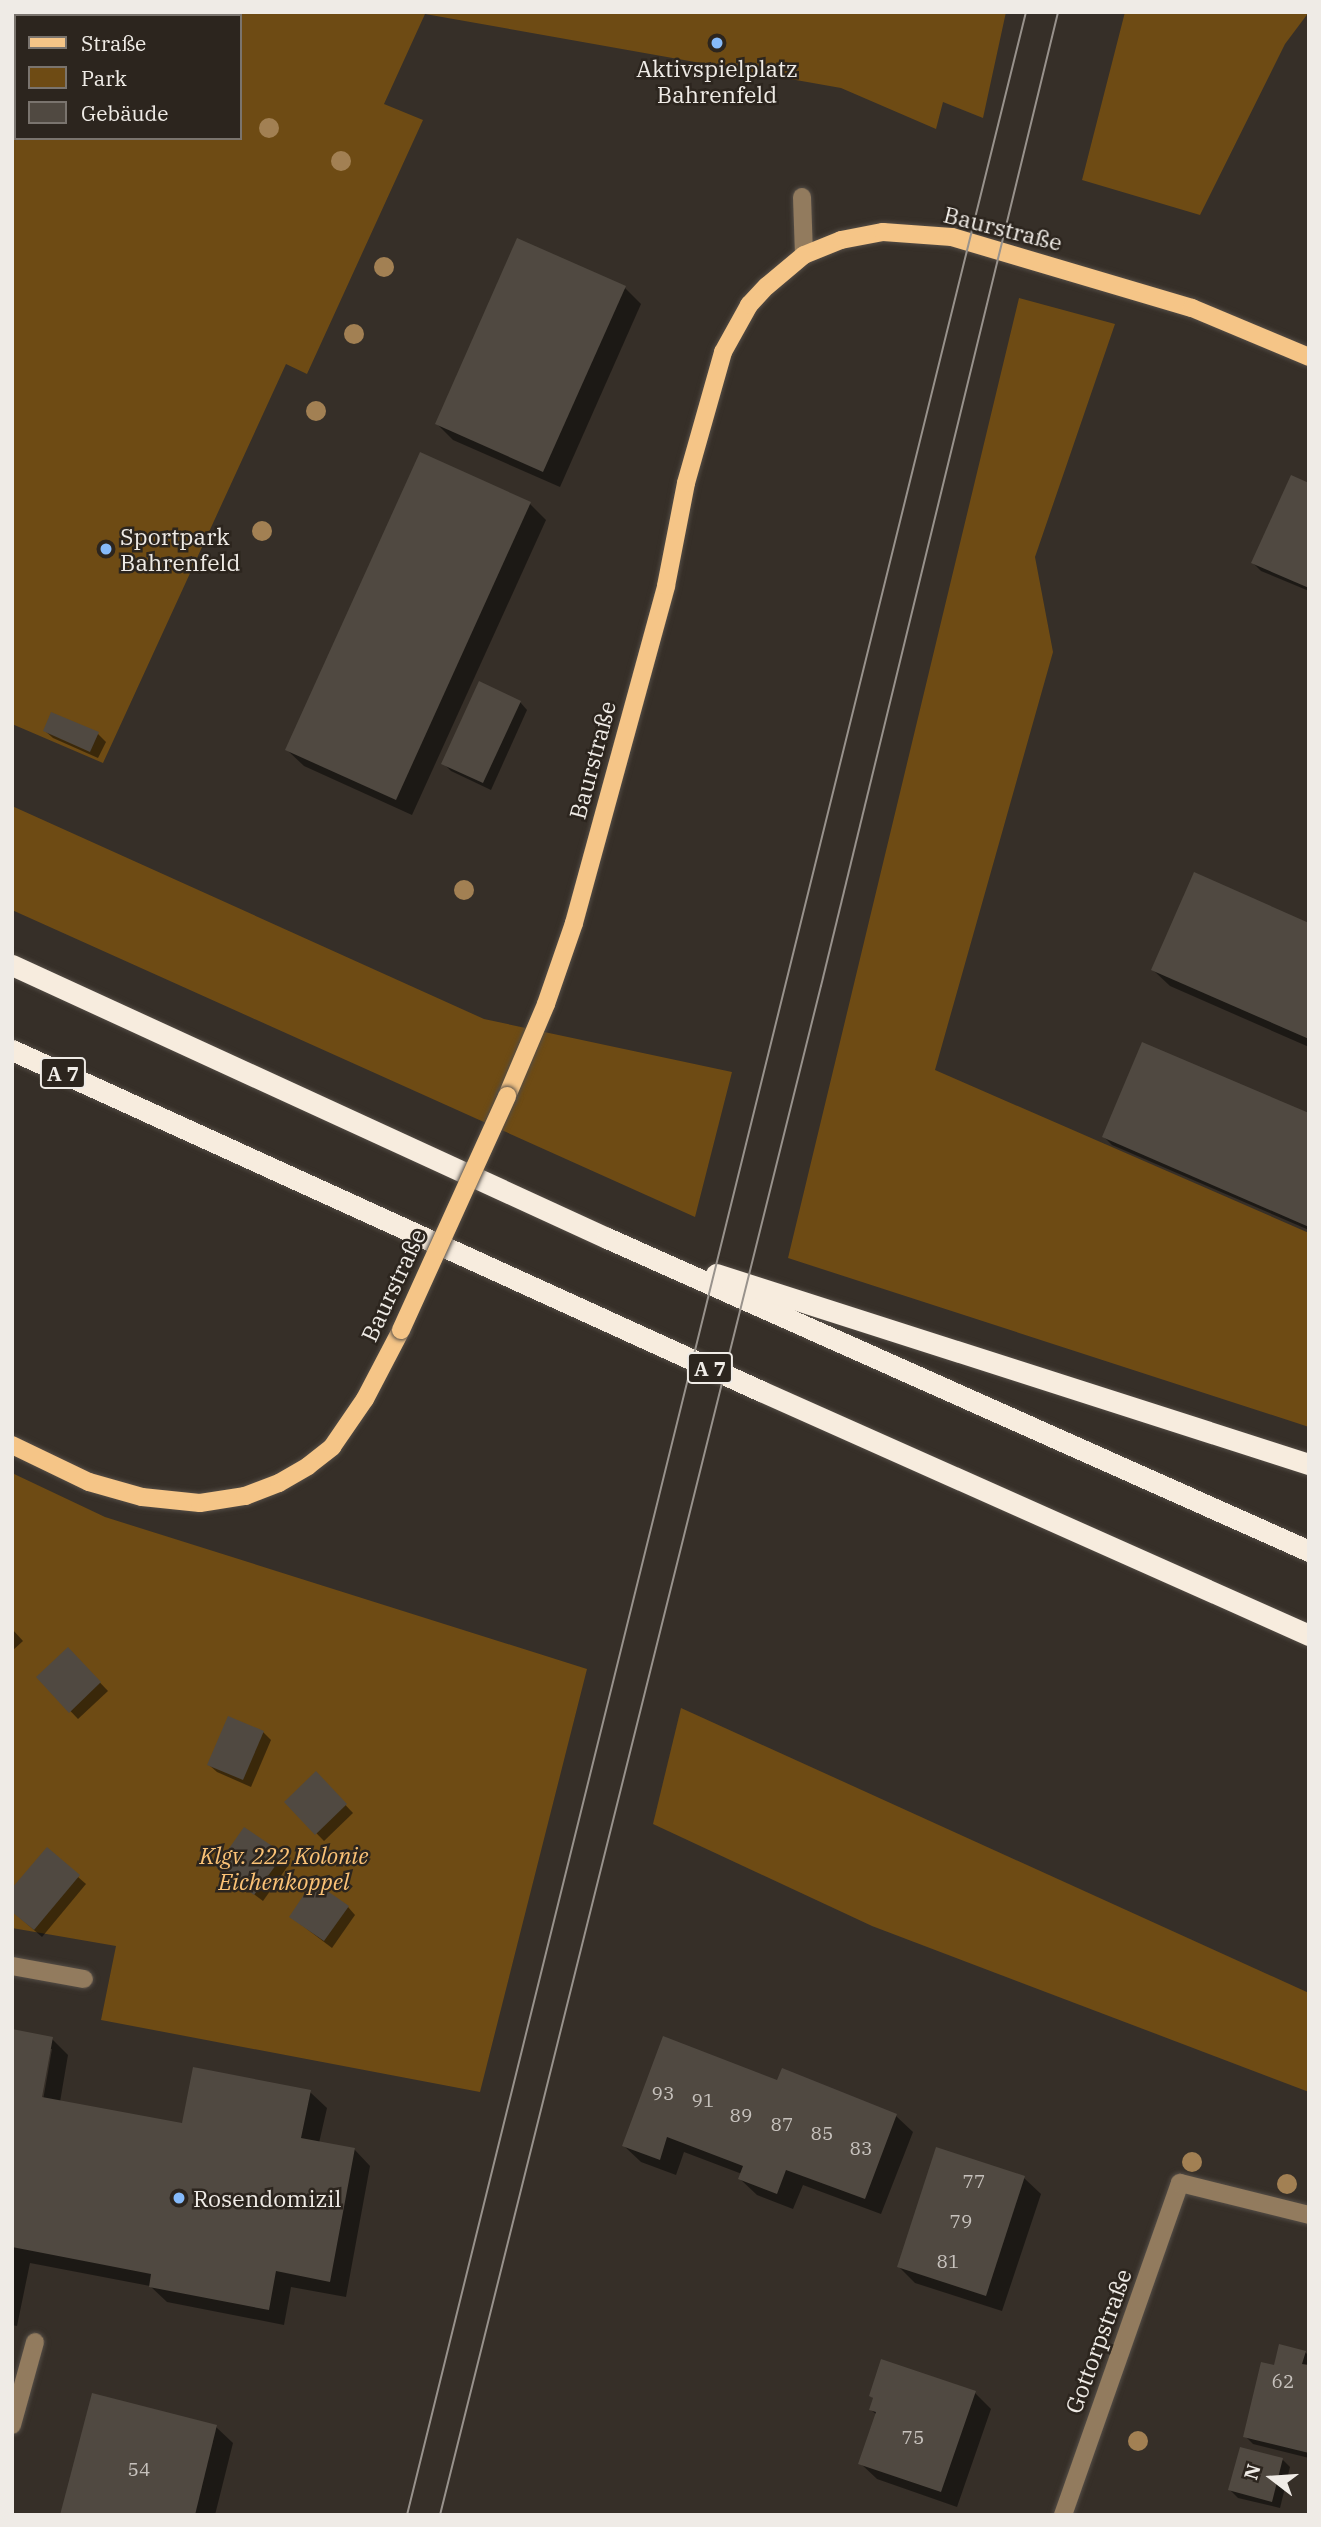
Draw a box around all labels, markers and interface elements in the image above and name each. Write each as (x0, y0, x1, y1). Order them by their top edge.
legend (14, 14, 242, 140)
text: Straße (81, 29, 146, 57)
marker: Aktivspielplatz Bahrenfeld (709, 35, 725, 51)
place label: Aktivspielplatz Bahrenfeld (636, 54, 798, 108)
text: Park (81, 64, 127, 92)
text: Gebäude (81, 99, 169, 127)
street label: Baurstraße (941, 200, 1065, 256)
place label: Sportpark Bahrenfeld (120, 522, 240, 576)
marker: Sportpark Bahrenfeld (98, 541, 114, 557)
street label: Baurstraße (563, 698, 621, 822)
road number: A 7 (38, 1056, 88, 1090)
street label: Baurstraße (355, 1224, 431, 1346)
road number: A 7 (686, 1350, 734, 1386)
park label: Klgv. 222 Kolonie Eichenkoppel (200, 1841, 368, 1895)
house number: 93 (652, 2083, 674, 2105)
house number: 91 (692, 2090, 714, 2112)
house number: 89 (730, 2105, 752, 2127)
house number: 87 (771, 2114, 793, 2136)
house number: 85 (811, 2123, 833, 2145)
house number: 83 (850, 2138, 872, 2160)
house number: 77 (963, 2171, 985, 2193)
place label: Rosendomizil (193, 2184, 341, 2212)
marker: Rosendomizil (171, 2190, 187, 2206)
house number: 79 (950, 2211, 972, 2233)
house number: 81 (937, 2251, 959, 2273)
street label: Gottorpstraße (1059, 2265, 1137, 2417)
house number: 62 (1272, 2371, 1294, 2393)
house number: 75 (902, 2427, 924, 2449)
north arrow (1237, 2443, 1307, 2513)
house number: 54 (128, 2459, 150, 2481)
text: N (1238, 2461, 1266, 2483)

